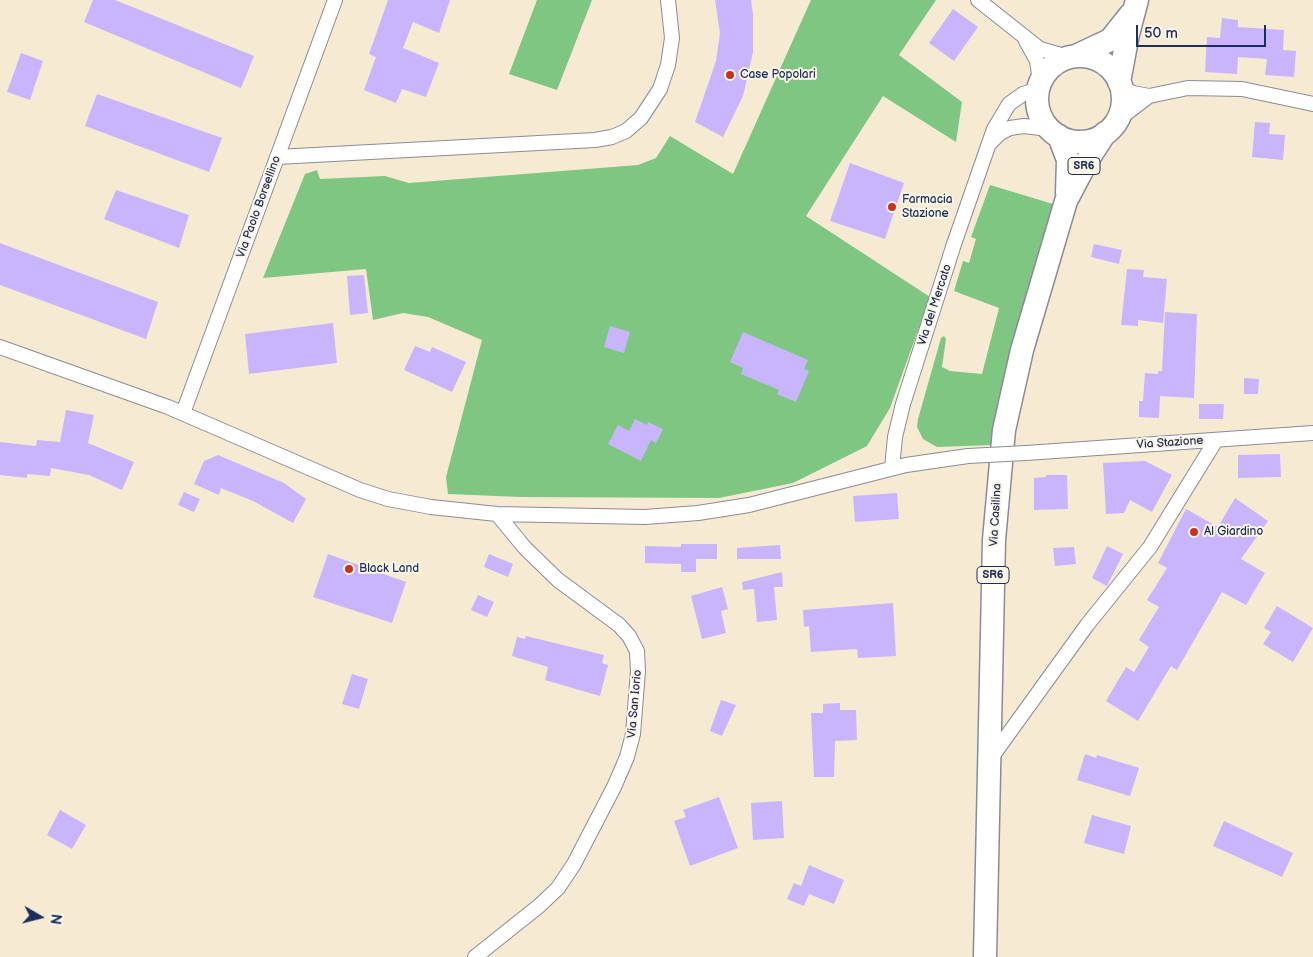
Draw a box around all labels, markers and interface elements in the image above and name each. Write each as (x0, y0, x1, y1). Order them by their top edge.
scale bar (1138, 15, 1268, 47)
text: 50 m (1144, 24, 1178, 43)
place label: Case Popolari (740, 68, 816, 82)
marker: Case Popolari (724, 69, 736, 81)
street label: Via Paolo Borsellino (234, 154, 284, 260)
road number: SR6 (1068, 158, 1100, 175)
place label: Farmacia Stazione (902, 193, 953, 221)
marker: Farmacia Stazione (886, 201, 898, 213)
street label: Via del Mercato (915, 262, 955, 348)
street label: Via Stazione (1136, 433, 1204, 453)
street label: Via Casilina (987, 483, 1005, 547)
place label: Al Giardino (1204, 525, 1263, 539)
marker: Al Giardino (1188, 526, 1200, 538)
place label: Black Land (359, 562, 419, 576)
marker: Black Land (343, 563, 355, 575)
road number: SR6 (977, 566, 1009, 584)
street label: Via San Iorio (625, 669, 645, 739)
north arrow (15, 892, 65, 942)
text: N (46, 913, 64, 926)

